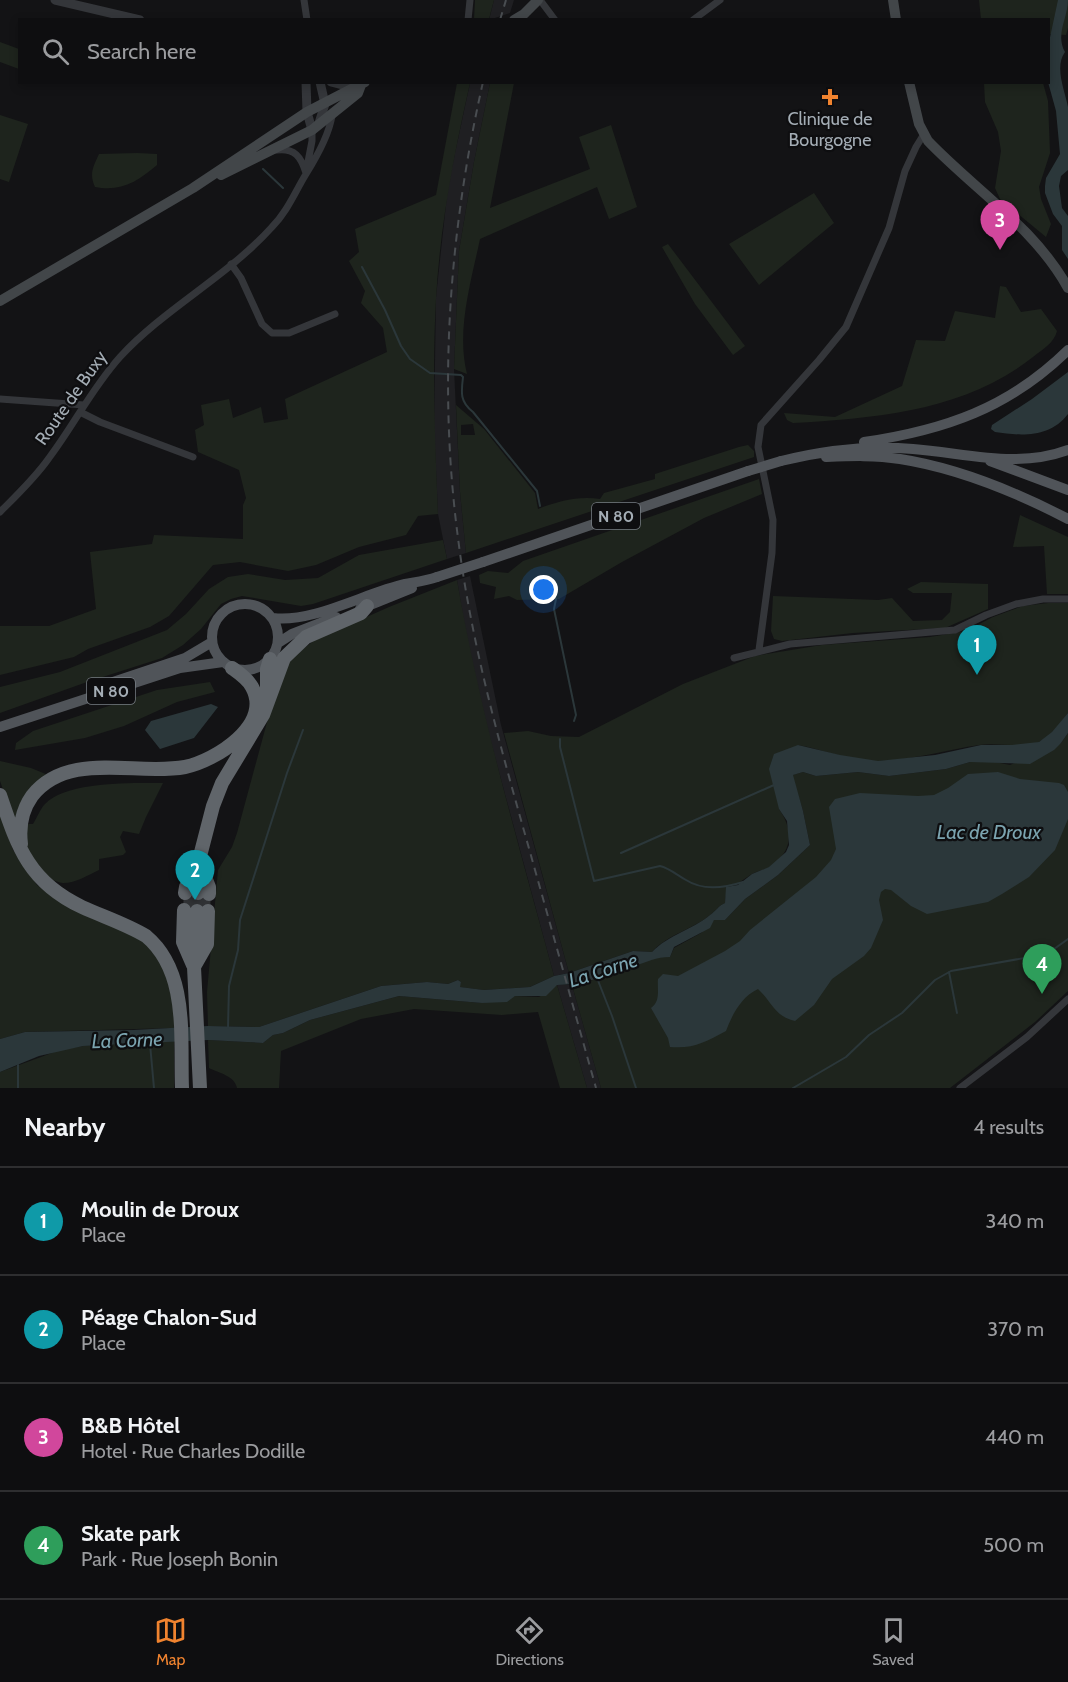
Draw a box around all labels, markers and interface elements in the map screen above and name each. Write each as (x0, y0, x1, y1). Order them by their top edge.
search box (18, 18, 1050, 84)
icon: search (39, 35, 72, 68)
text: Search here (87, 38, 196, 65)
marker: Clinique de Bourgogne (821, 88, 839, 106)
place label: Clinique de Bourgogne (788, 108, 872, 151)
pin: 3 (980, 200, 1020, 250)
street label: Route de Buxy (30, 347, 112, 449)
road number: N 80 (592, 503, 640, 529)
your location (529, 575, 558, 604)
pin: 1 (958, 626, 996, 675)
road number: N 80 (87, 678, 135, 704)
water label: Lac de Droux (937, 820, 1042, 844)
pin: 2 (176, 850, 214, 900)
pin: 4 (1022, 944, 1062, 994)
water label: La Corne (565, 948, 641, 992)
water label: La Corne (91, 1027, 163, 1053)
text: Nearby (24, 1111, 105, 1143)
text: 4 results (973, 1115, 1044, 1139)
text: Moulin de Droux (81, 1196, 239, 1223)
text: 1 (40, 1209, 47, 1233)
text: 340 m (986, 1209, 1044, 1233)
text: Place (81, 1223, 126, 1247)
text: Péage Chalon-Sud (81, 1304, 257, 1331)
text: 2 (38, 1317, 49, 1341)
text: 370 m (987, 1317, 1044, 1341)
text: Place (81, 1331, 126, 1355)
text: B&B Hôtel (81, 1412, 180, 1439)
text: 3 (38, 1425, 49, 1449)
text: 440 m (985, 1425, 1044, 1449)
text: Hotel · Rue Charles Dodille (81, 1439, 305, 1463)
text: Skate park (81, 1520, 180, 1547)
text: 4 (37, 1533, 50, 1557)
text: 500 m (983, 1533, 1044, 1557)
text: Park · Rue Joseph Bonin (81, 1547, 278, 1571)
tab: Map (154, 1614, 187, 1669)
tab: Directions (496, 1614, 564, 1669)
tab: Saved (872, 1614, 914, 1669)

